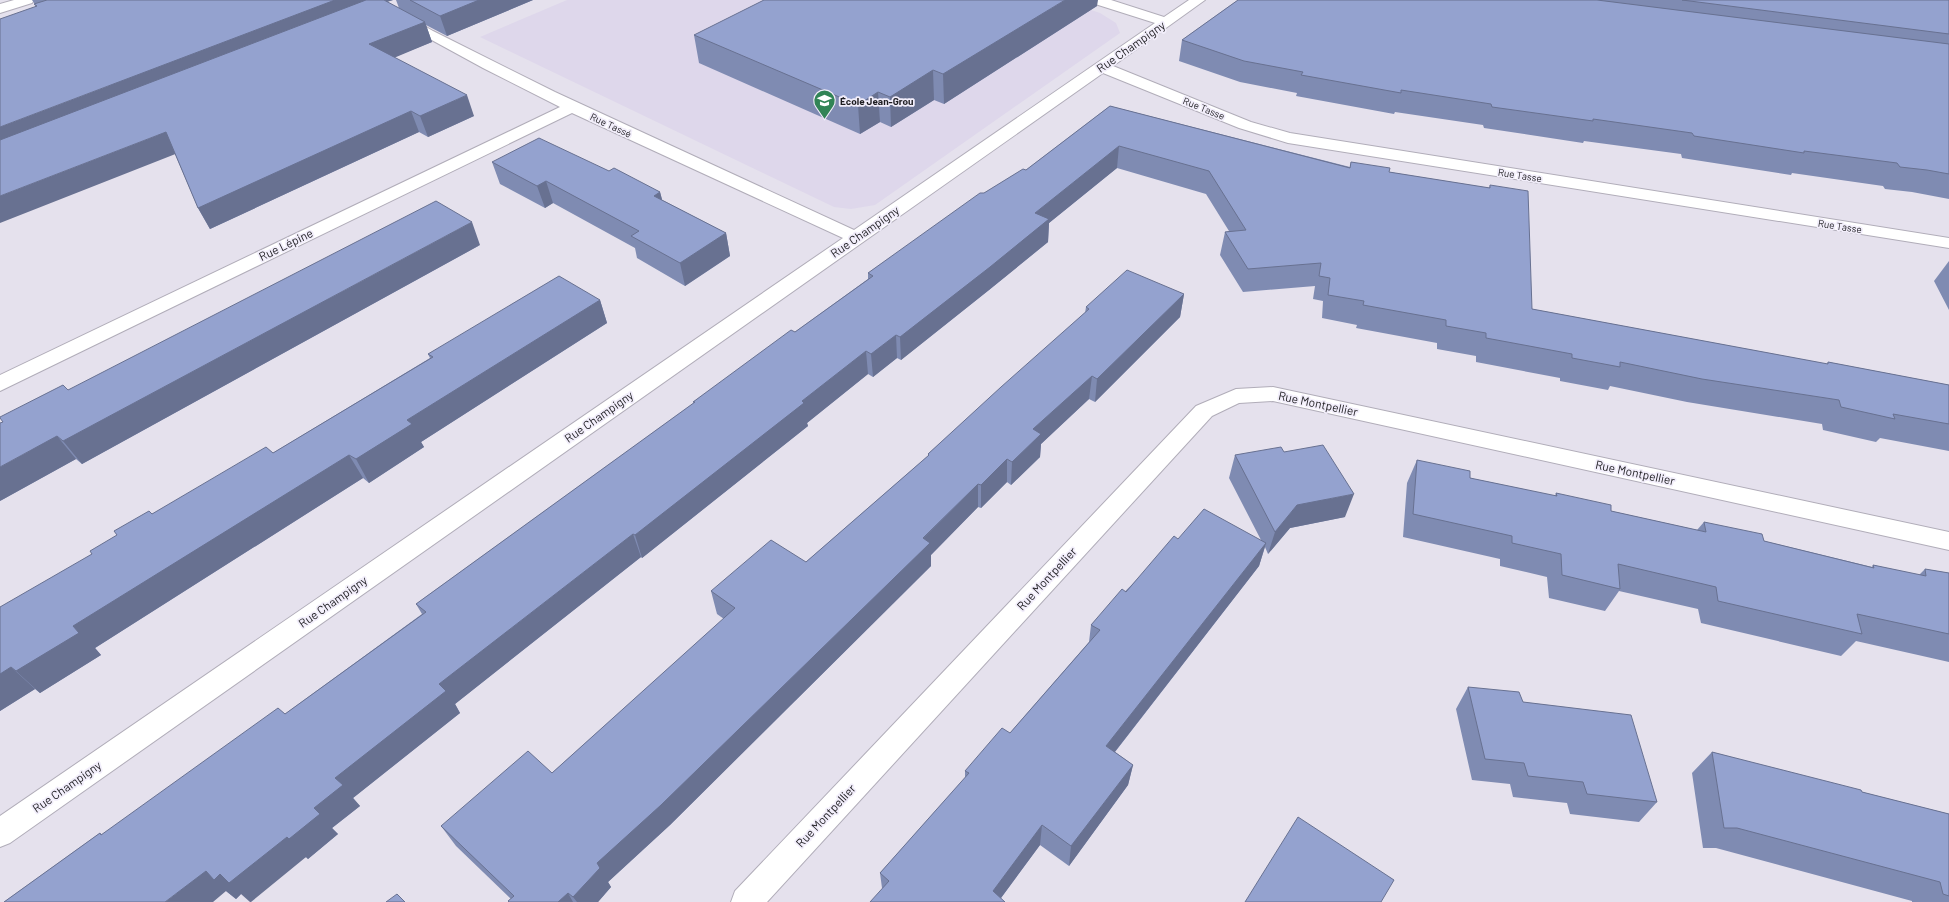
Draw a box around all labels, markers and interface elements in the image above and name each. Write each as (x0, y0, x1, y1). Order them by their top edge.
street label: Rue Champigny (1093, 17, 1168, 75)
school or university icon: École Jean-Grou (812, 88, 838, 121)
street label: Rue Tasse (1181, 94, 1227, 122)
place label: École Jean-Grou (840, 95, 914, 107)
street label: Rue Tassé (588, 110, 634, 140)
street label: Rue Tasse (1497, 166, 1543, 184)
street label: Rue Champigny (827, 202, 902, 260)
street label: Rue Tasse (1817, 217, 1863, 235)
street label: Rue Lépine (256, 225, 315, 263)
street label: Rue Champigny (561, 387, 636, 445)
street label: Rue Montpellier (1277, 388, 1360, 418)
street label: Rue Montpellier (1594, 457, 1677, 487)
street label: Rue Montpellier (1014, 544, 1079, 613)
street label: Rue Champigny (295, 572, 370, 630)
street label: Rue Champigny (29, 757, 104, 815)
street label: Rue Montpellier (793, 781, 858, 850)

